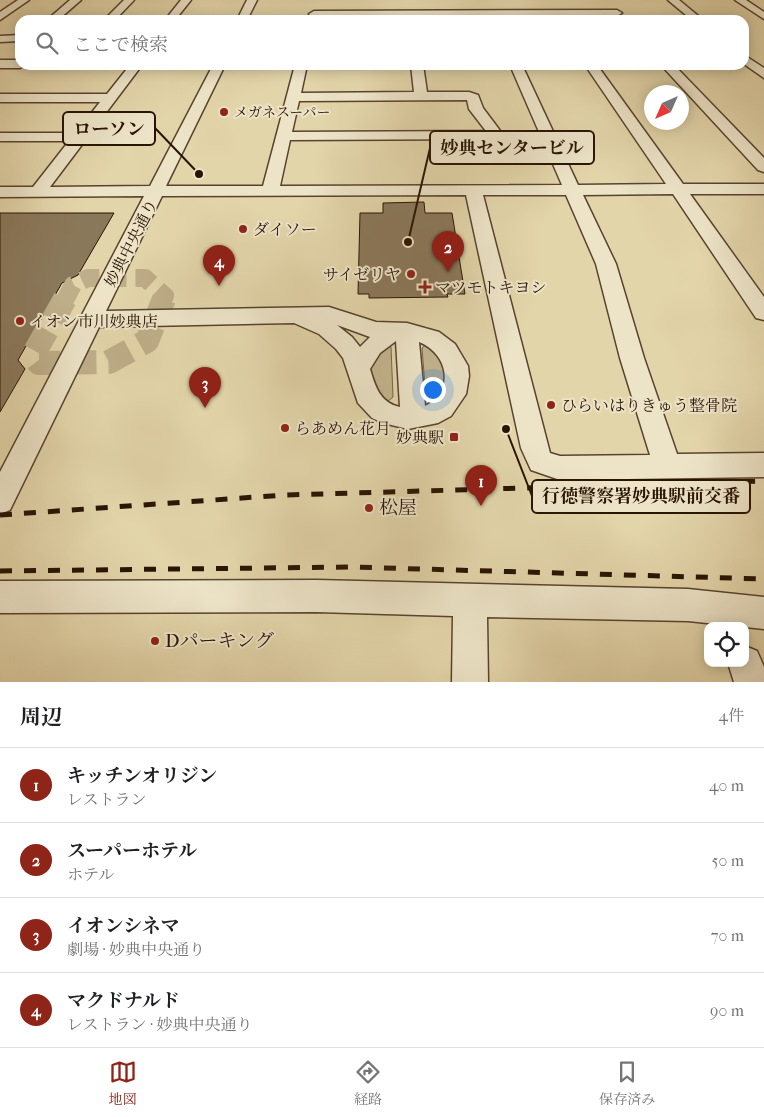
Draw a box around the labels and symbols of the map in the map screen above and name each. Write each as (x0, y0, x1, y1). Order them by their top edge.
north arrow (644, 85, 689, 130)
place label: メガネスーパー (234, 104, 331, 121)
marker: メガネスーパー (218, 106, 230, 118)
callout: ローソン (63, 112, 155, 145)
text: ローソン (73, 119, 145, 140)
callout: 妙典センタービル (430, 131, 594, 164)
text: 妙典センタービル (440, 138, 584, 159)
street label: 妙典中央通り (101, 196, 161, 290)
place label: ダイソー (253, 220, 317, 239)
marker: ダイソー (237, 223, 249, 235)
pin: 2 (432, 231, 464, 272)
pin: 4 (203, 245, 235, 286)
place label: サイゼリヤ (323, 265, 401, 284)
marker: サイゼリヤ (405, 268, 417, 280)
place label: マツモトキヨシ (435, 278, 547, 297)
marker: マツモトキヨシ (419, 281, 431, 293)
place label: イオン市川妙典店 (30, 312, 158, 331)
marker: イオン市川妙典店 (14, 315, 26, 327)
pin: 3 (189, 367, 221, 408)
your location (420, 377, 446, 403)
place label: ひらいはりきゅう整骨院 (561, 396, 737, 415)
marker: ひらいはりきゅう整骨院 (545, 399, 557, 411)
place label: らあめん花月 (295, 419, 391, 438)
marker: らあめん花月 (279, 422, 291, 434)
place label: 妙典駅 (396, 428, 444, 447)
marker: 妙典駅 (448, 431, 460, 443)
pin: 1 (465, 465, 497, 506)
callout: 行徳警察署妙典駅前交番 (532, 480, 750, 513)
text: 行徳警察署妙典駅前交番 (542, 486, 740, 507)
place label: 松屋 (379, 497, 417, 519)
marker: 松屋 (363, 502, 375, 514)
place label: Dパーキング (165, 630, 274, 652)
marker: Dパーキング (149, 635, 161, 647)

